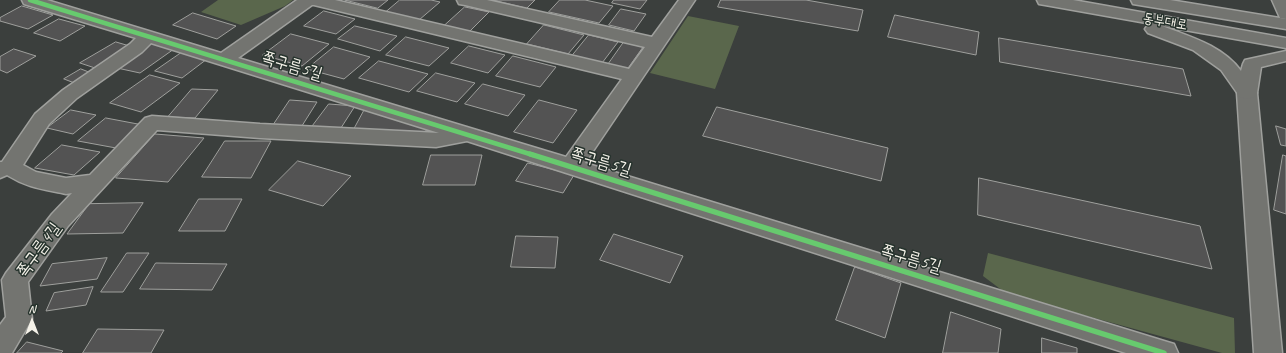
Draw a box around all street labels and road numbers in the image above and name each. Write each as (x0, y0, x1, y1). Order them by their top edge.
street label: 동부대로 (1141, 10, 1189, 34)
street label: 쪽구름5길 (259, 47, 325, 85)
street label: 쪽구름5길 (568, 143, 634, 181)
street label: 쪽구름4길 (12, 219, 66, 281)
street label: 쪽구름5길 (878, 240, 944, 278)

